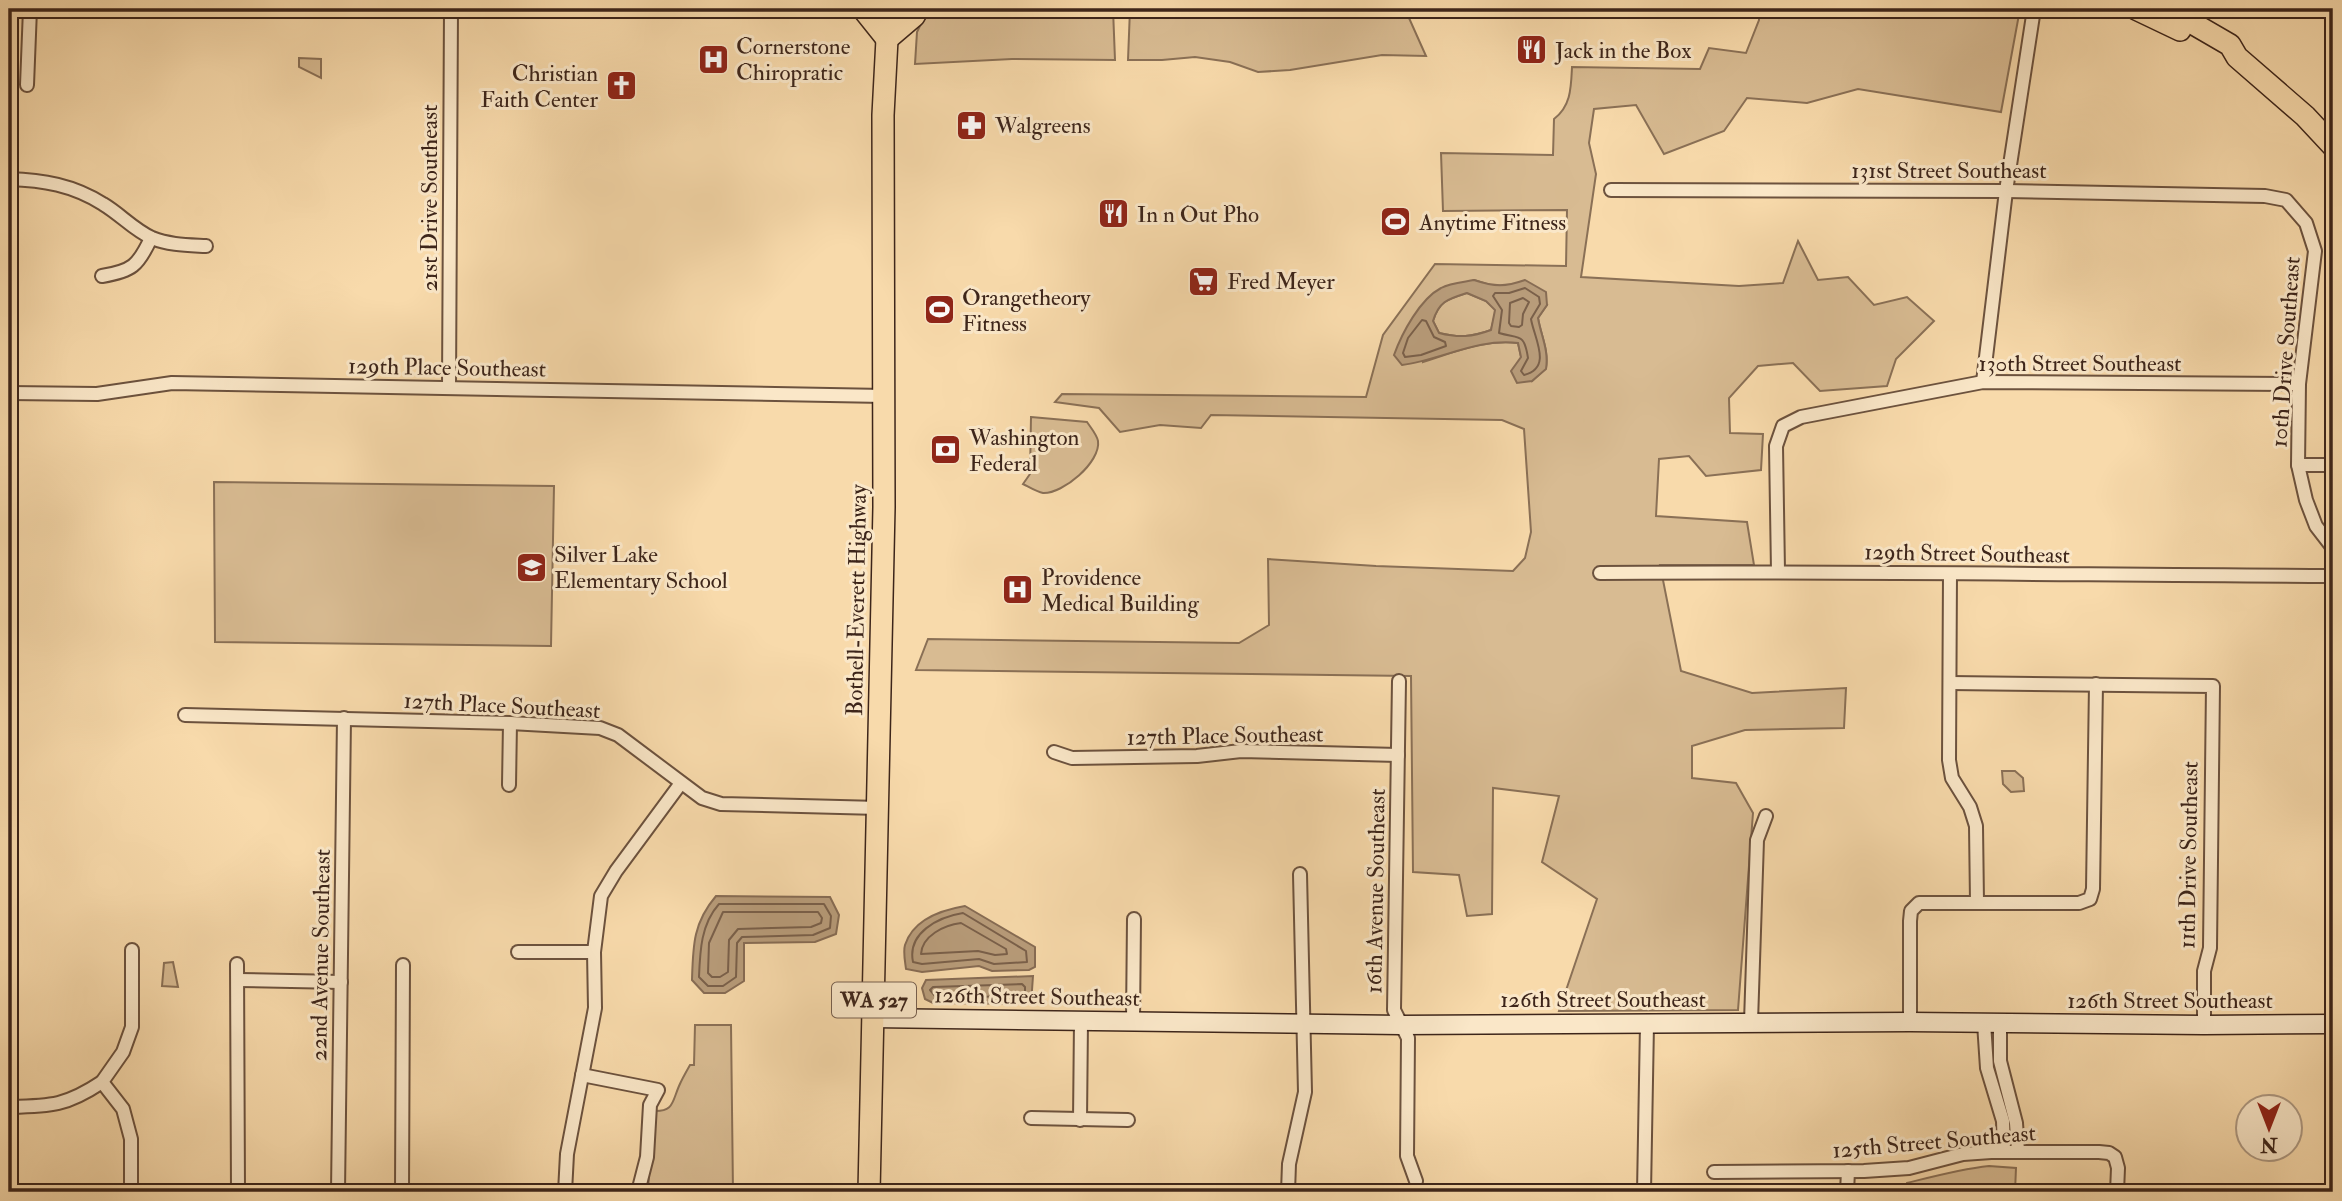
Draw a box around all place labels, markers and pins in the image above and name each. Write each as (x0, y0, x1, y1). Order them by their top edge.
place label: Cornerstone Chiropratic (736, 32, 851, 88)
restaurant icon: Jack in the Box (1515, 33, 1549, 67)
place label: Jack in the Box (1554, 36, 1691, 65)
hospital icon: Cornerstone Chiropratic (696, 42, 730, 76)
place label: Christian Faith Center (481, 59, 598, 114)
church icon: Christian Faith Center (604, 69, 638, 103)
pharmacy icon: Walgreens (955, 108, 989, 142)
place label: Walgreens (994, 111, 1091, 140)
restaurant icon: In n Out Pho (1097, 197, 1131, 231)
place label: In n Out Pho (1137, 200, 1259, 229)
sports icon: Anytime Fitness (1379, 205, 1413, 239)
place label: Anytime Fitness (1418, 208, 1566, 237)
supermarket icon: Fred Meyer (1187, 264, 1221, 298)
place label: Fred Meyer (1227, 267, 1335, 296)
place label: Orangetheory Fitness (962, 283, 1091, 338)
sports icon: Orangetheory Fitness (922, 293, 956, 327)
place label: Washington Federal (968, 423, 1079, 478)
bank icon: Washington Federal (929, 433, 963, 467)
place label: Silver Lake Elementary School (554, 540, 728, 595)
school or university icon: Silver Lake Elementary School (514, 550, 548, 584)
place label: Providence Medical Building (1041, 563, 1199, 618)
hospital icon: Providence Medical Building (1001, 573, 1035, 607)

